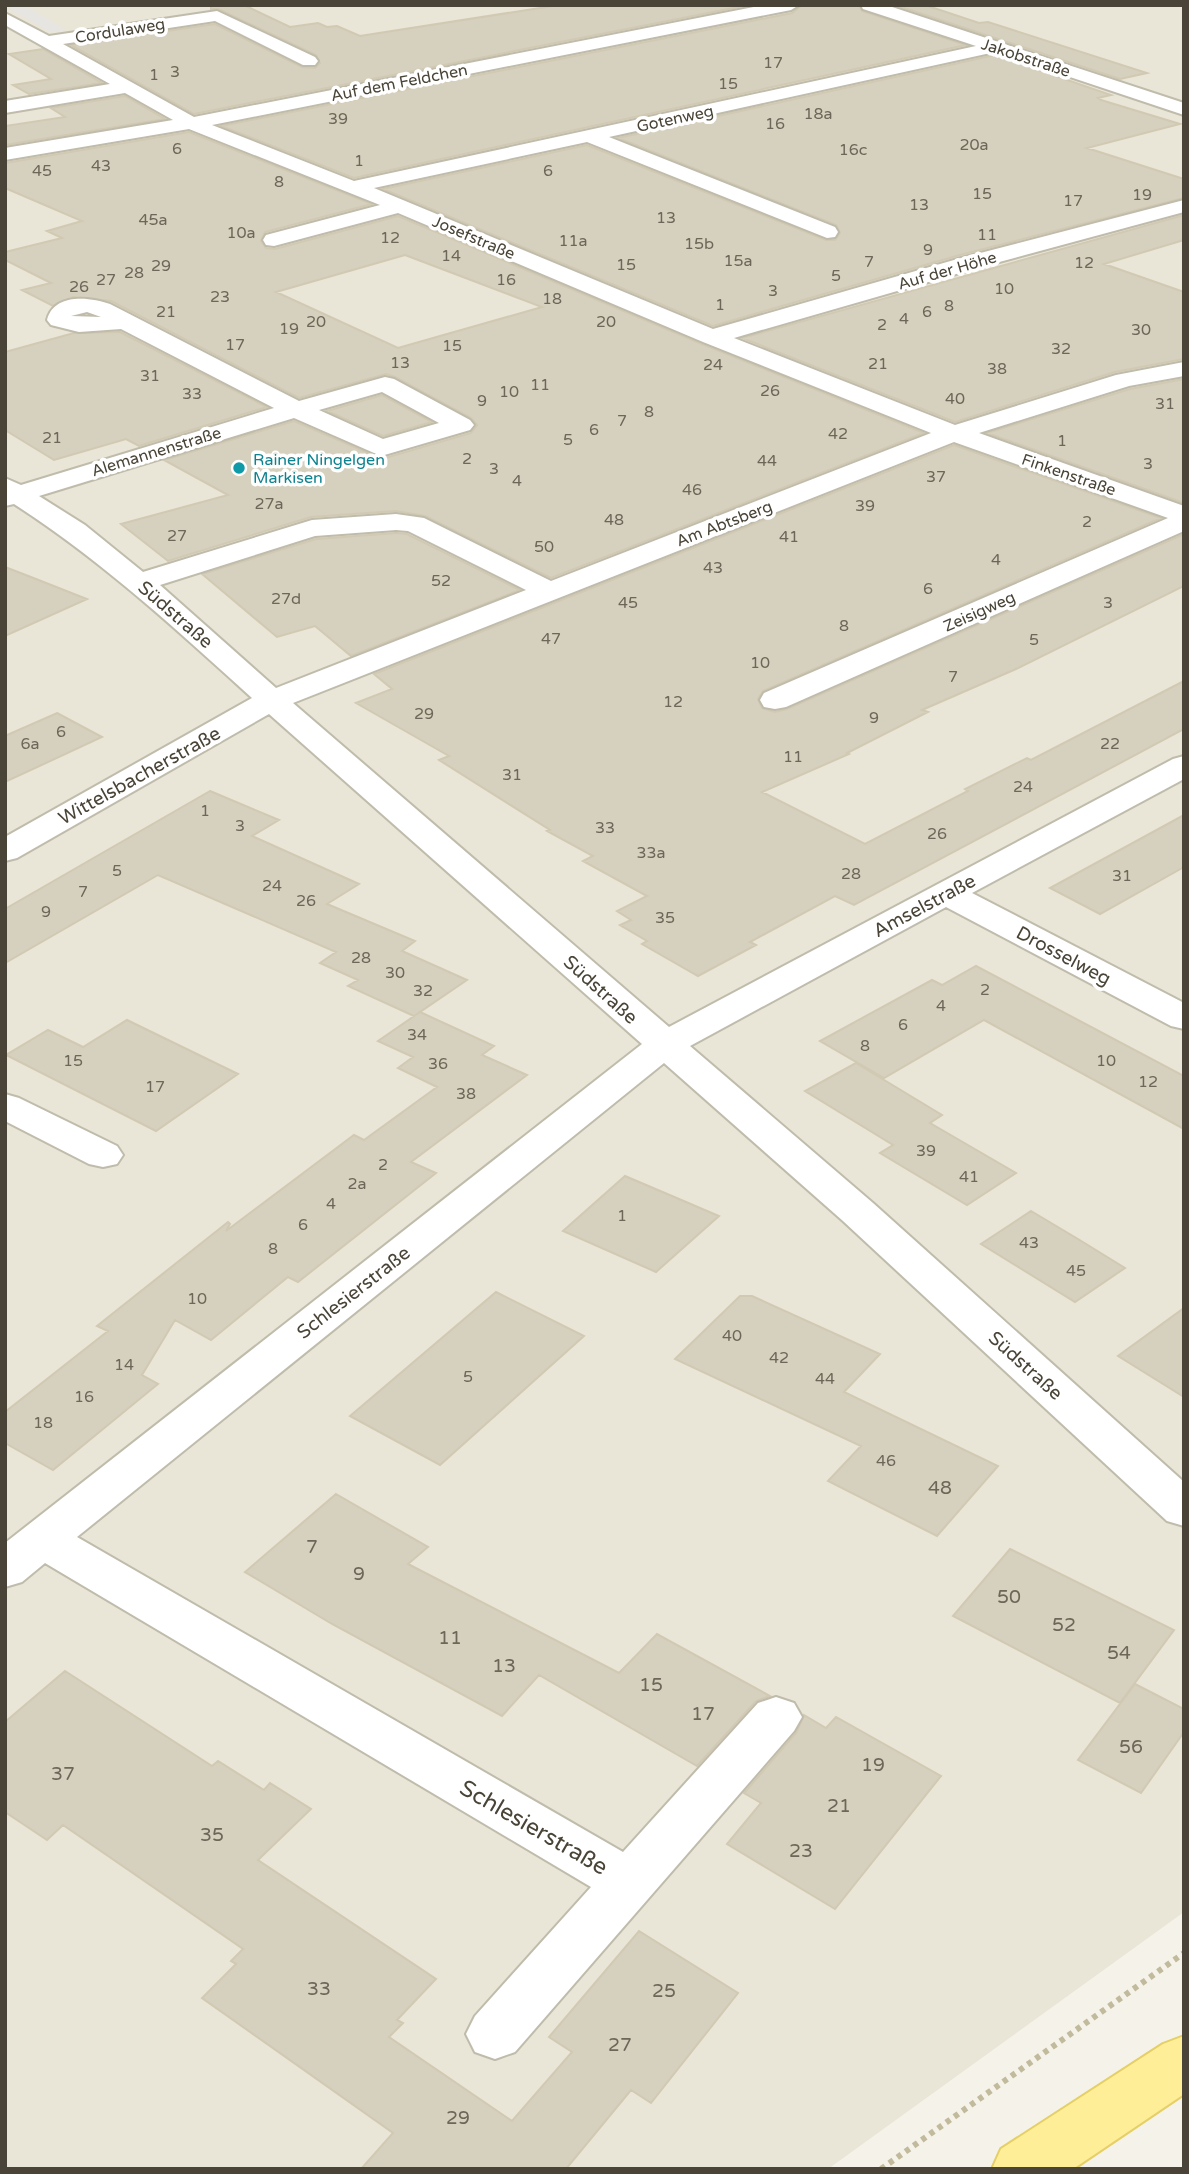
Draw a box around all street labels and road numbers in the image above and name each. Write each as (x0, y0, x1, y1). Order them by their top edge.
street label: Cordulaweg (74, 14, 167, 48)
street label: Jakobstraße (979, 34, 1073, 82)
street label: Auf dem Feldchen (329, 60, 469, 106)
street label: Gotenweg (635, 101, 716, 137)
street label: Josefstraße (429, 212, 518, 264)
street label: Auf der Höhe (896, 247, 999, 295)
street label: Alemannenstraße (89, 423, 224, 481)
street label: Finkenstraße (1019, 449, 1118, 500)
street label: Am Abtsberg (673, 496, 775, 551)
street label: Südstraße (134, 576, 217, 653)
street label: Zeisigweg (940, 587, 1019, 637)
street label: Wittelsbacherstraße (55, 722, 224, 830)
street label: Amselstraße (870, 870, 979, 942)
street label: Drosselweg (1012, 922, 1115, 990)
street label: Südstraße (559, 951, 642, 1029)
street label: Schlesierstraße (293, 1242, 415, 1344)
street label: Südstraße (984, 1327, 1067, 1405)
street label: Schlesierstraße (455, 1774, 612, 1882)

